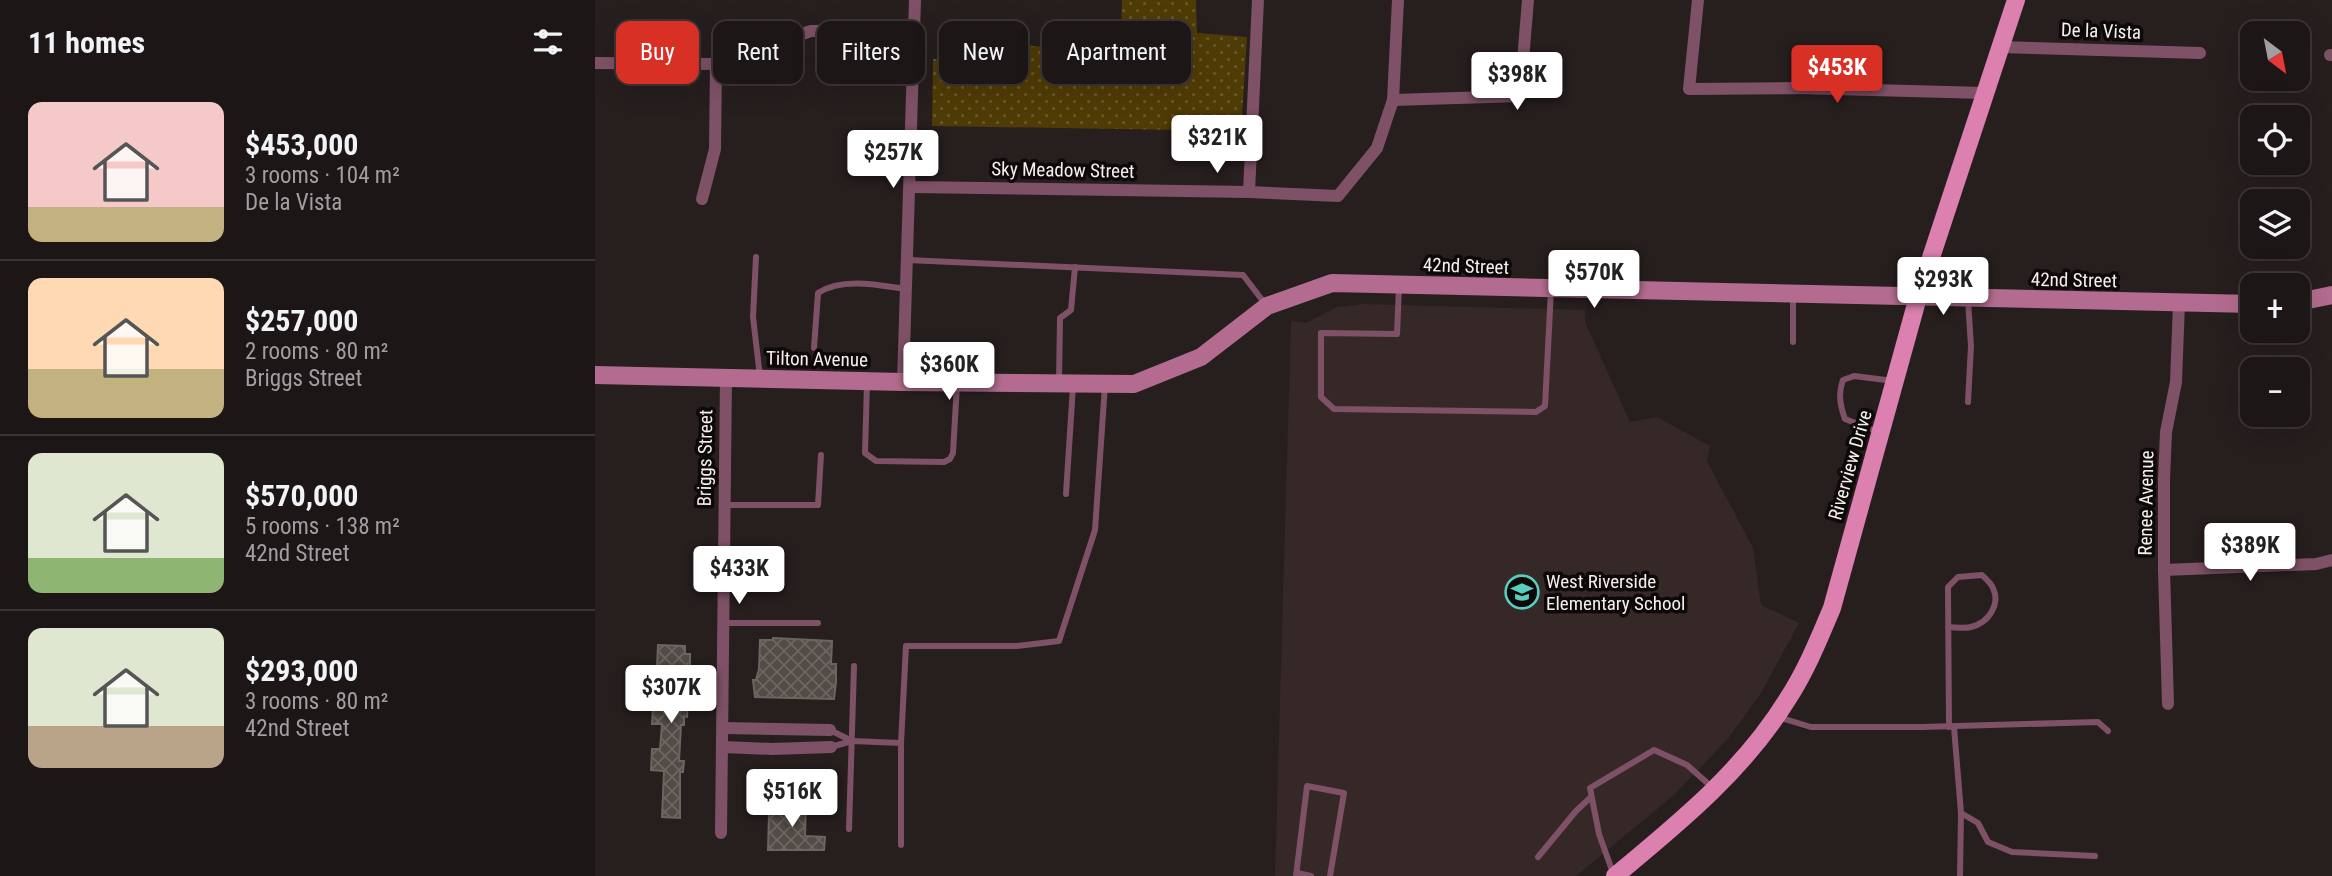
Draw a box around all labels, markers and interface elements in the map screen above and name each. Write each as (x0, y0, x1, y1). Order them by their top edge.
street label: De la Vista (2060, 18, 2142, 44)
chip: Buy (616, 21, 699, 84)
chip: Rent (713, 21, 803, 84)
chip: Filters (817, 21, 925, 84)
chip: New (939, 21, 1028, 84)
chip: Apartment (1042, 21, 1191, 84)
north arrow (2240, 21, 2310, 91)
map controls (2240, 21, 2310, 427)
icon: filters (529, 23, 567, 61)
text: 11 homes (28, 25, 145, 60)
pin: $453K (1788, 46, 1886, 105)
pin: $398K (1468, 52, 1566, 112)
text: $453K (1807, 54, 1867, 81)
text: $398K (1487, 61, 1547, 88)
button: locate (2240, 105, 2310, 175)
pin: $321K (1168, 116, 1266, 175)
text: $321K (1187, 124, 1247, 151)
text: $453,000 (245, 127, 358, 162)
icon: home (84, 130, 168, 214)
pin: $257K (844, 130, 942, 190)
text: $257K (863, 139, 923, 166)
street label: Sky Meadow Street (991, 157, 1135, 183)
text: 3 rooms · 104 m² (245, 162, 400, 189)
text: De la Vista (245, 189, 342, 216)
button: layers (2240, 189, 2310, 259)
pin: $570K (1545, 250, 1643, 310)
street label: 42nd Street (1422, 253, 1510, 279)
pin: $293K (1894, 258, 1992, 317)
text: $570K (1564, 259, 1624, 286)
text: $293K (1913, 266, 1973, 293)
street label: 42nd Street (2031, 268, 2117, 292)
button: + (2240, 273, 2310, 343)
text: $257,000 (245, 303, 358, 338)
icon: home (84, 306, 168, 390)
text: 2 rooms · 80 m² (245, 338, 388, 365)
pin: $360K (900, 342, 998, 402)
street label: Tilton Avenue (766, 347, 868, 371)
text: $360K (919, 351, 979, 378)
button: − (2240, 357, 2310, 427)
text: Briggs Street (245, 365, 362, 392)
street label: Riverview Drive (1823, 407, 1877, 523)
street label: Briggs Street (693, 409, 717, 507)
street label: Renee Avenue (2134, 450, 2158, 556)
text: $570,000 (245, 478, 358, 513)
icon: home (84, 481, 168, 565)
text: 5 rooms · 138 m² (245, 513, 400, 540)
pin: $389K (2201, 524, 2299, 583)
text: $389K (2220, 532, 2280, 559)
text: 42nd Street (245, 540, 349, 567)
pin: $433K (690, 546, 788, 606)
text: $433K (709, 555, 769, 582)
place label: West Riverside Elementary School (1546, 570, 1685, 615)
school or university icon: West Riverside Elementary School (1503, 573, 1541, 611)
text: $293,000 (245, 653, 358, 688)
icon: home (84, 656, 168, 740)
pin: $307K (622, 666, 720, 725)
text: $307K (641, 674, 701, 701)
text: 3 rooms · 80 m² (245, 688, 388, 715)
text: 42nd Street (245, 715, 349, 742)
pin: $516K (743, 770, 841, 829)
text: $516K (762, 778, 822, 805)

